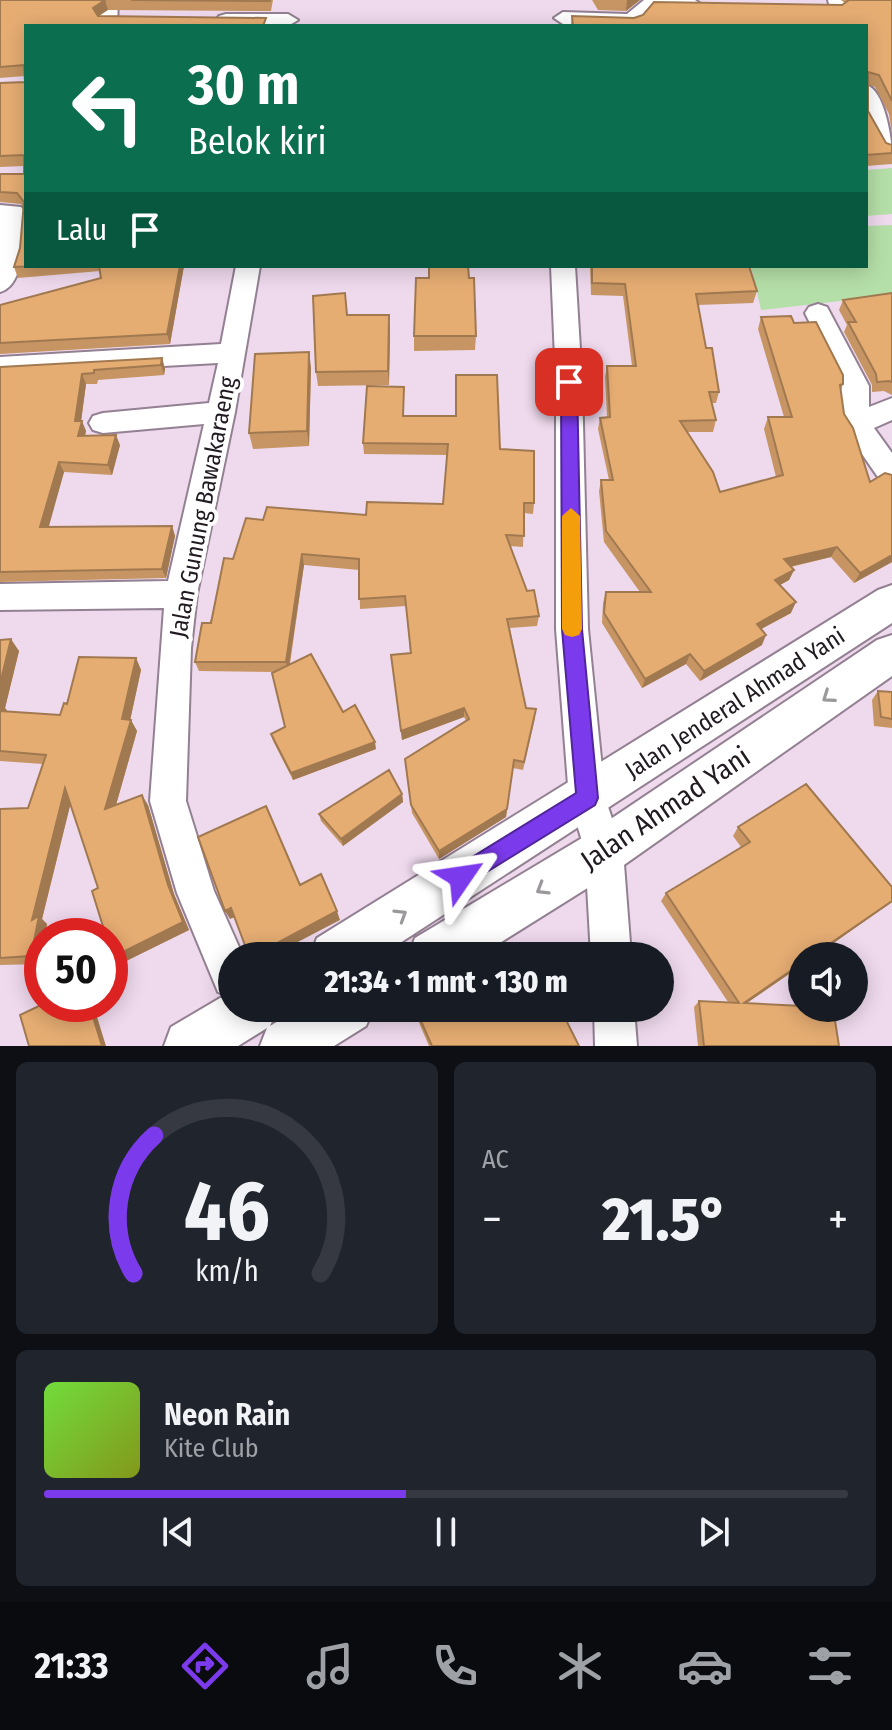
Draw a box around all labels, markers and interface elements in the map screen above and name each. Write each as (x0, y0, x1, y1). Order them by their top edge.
text: 30 m (188, 52, 299, 119)
icon: left (56, 56, 160, 160)
text: Belok kiri (188, 120, 326, 164)
icon: arrive (123, 208, 167, 252)
text: Lalu (56, 212, 107, 248)
pin (535, 348, 603, 416)
icon: arrive (547, 360, 591, 404)
street label: Jalan Gunung Bawakaraeng (164, 374, 242, 640)
street label: Jalan Jenderal Ahmad Yani (620, 622, 850, 784)
one-way arrow (822, 687, 836, 702)
street label: Jalan Ahmad Yani (574, 740, 756, 877)
position arrow (419, 835, 503, 919)
one-way arrow (537, 879, 551, 894)
one-way arrow (392, 909, 407, 924)
speed limit sign: 50 (24, 918, 128, 1022)
map controls (788, 942, 868, 1022)
button: sound (788, 942, 868, 1022)
text: 21:34 · 1 mnt · 130 m (324, 964, 568, 1000)
text: AC (482, 1144, 509, 1175)
text: 46 (184, 1162, 270, 1262)
text: 21.5° (602, 1184, 728, 1256)
text: − (482, 1193, 502, 1246)
text: + (828, 1193, 848, 1246)
text: km/h (195, 1254, 259, 1289)
text: Neon Rain (164, 1397, 290, 1433)
text: Kite Club (164, 1433, 259, 1464)
icon: previous (156, 1510, 200, 1554)
icon: pause (424, 1510, 468, 1554)
icon: next (692, 1510, 736, 1554)
icon: directions (177, 1638, 233, 1694)
icon: music (302, 1638, 358, 1694)
icon: phone (427, 1638, 483, 1694)
icon: climate (552, 1638, 608, 1694)
icon: car (677, 1638, 733, 1694)
icon: filters (802, 1638, 858, 1694)
text: 21:33 (34, 1644, 109, 1688)

